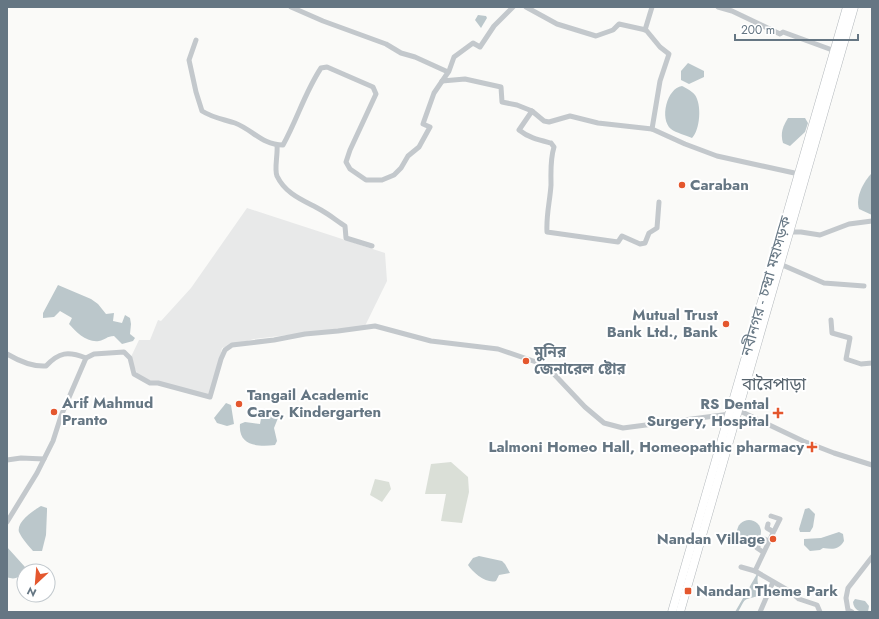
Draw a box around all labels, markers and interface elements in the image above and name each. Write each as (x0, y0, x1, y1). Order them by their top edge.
scale bar (735, 16, 858, 42)
text: 200 m (741, 21, 775, 39)
place label: Caraban (690, 174, 749, 196)
marker: Caraban (677, 180, 687, 190)
street label: নবীনগর - চন্দ্রা মহাসড়ক (735, 213, 797, 360)
place label: Mutual Trust Bank Ltd., Bank (607, 304, 718, 343)
marker: Mutual Trust Bank Ltd., Bank (721, 319, 731, 329)
place label: মুনির জেনারেল ষ্টোর (533, 341, 627, 380)
marker: মুনির জেনারেল ষ্টোর (521, 356, 531, 366)
district label: বারৈপাড়া (741, 372, 807, 396)
place label: Tangail Academic Care, Kindergarten (247, 384, 381, 423)
place label: Arif Mahmud Pranto (61, 392, 153, 431)
place label: RS Dental Surgery, Hospital (647, 393, 769, 432)
marker: Tangail Academic Care, Kindergarten (234, 399, 244, 409)
marker: Arif Mahmud Pranto (49, 407, 59, 417)
marker: RS Dental Surgery, Hospital (772, 407, 784, 419)
place label: Lalmoni Homeo Hall, Homeopathic pharmacy (489, 436, 804, 458)
marker: Lalmoni Homeo Hall, Homeopathic pharmacy (807, 442, 817, 452)
place label: Nandan Village (657, 528, 765, 550)
marker: Nandan Village (768, 534, 778, 544)
north arrow (16, 563, 56, 603)
place label: Nandan Theme Park (696, 580, 838, 602)
text: N (24, 583, 39, 601)
marker: Nandan Theme Park (683, 586, 693, 596)

